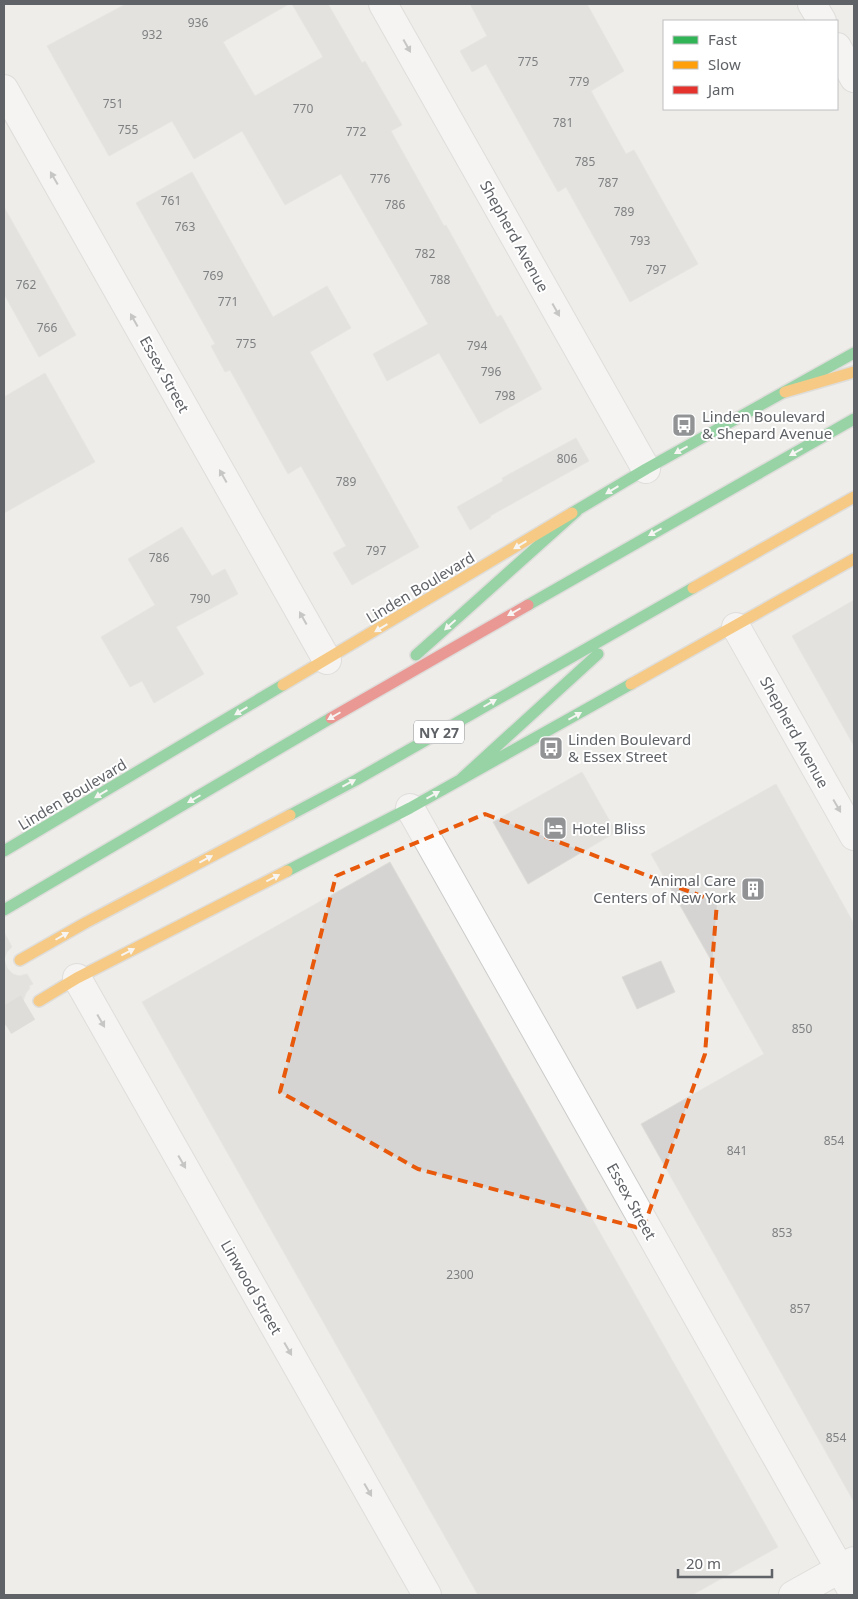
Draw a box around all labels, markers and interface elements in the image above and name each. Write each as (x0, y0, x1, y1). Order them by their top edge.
house number: 936 (188, 14, 208, 31)
legend (663, 20, 838, 110)
house number: 932 (142, 26, 162, 43)
text: Fast (708, 29, 737, 49)
one-way arrow (403, 40, 412, 53)
house number: 775 (518, 53, 538, 70)
text: Slow (708, 54, 741, 74)
house number: 779 (569, 73, 589, 90)
text: Jam (706, 79, 735, 99)
house number: 751 (103, 95, 123, 112)
house number: 770 (293, 100, 313, 117)
house number: 781 (553, 114, 573, 131)
house number: 755 (118, 121, 138, 138)
house number: 772 (346, 123, 366, 140)
house number: 785 (575, 153, 595, 170)
house number: 776 (370, 170, 390, 187)
one-way arrow (50, 171, 59, 185)
house number: 787 (598, 174, 618, 191)
street label: Shepherd Avenue (476, 177, 554, 295)
house number: 761 (161, 192, 181, 209)
house number: 786 (385, 196, 405, 213)
house number: 789 (614, 203, 634, 220)
house number: 763 (175, 218, 195, 235)
house number: 793 (630, 232, 650, 249)
house number: 782 (415, 245, 435, 262)
house number: 797 (646, 261, 666, 278)
house number: 769 (203, 267, 223, 284)
house number: 788 (430, 271, 450, 288)
house number: 762 (16, 276, 36, 293)
house number: 771 (218, 293, 238, 310)
one-way arrow (552, 302, 560, 317)
one-way arrow (130, 313, 139, 326)
house number: 766 (37, 319, 57, 336)
street label: Essex Street (136, 332, 195, 416)
house number: 775 (236, 335, 256, 352)
house number: 794 (467, 337, 487, 354)
house number: 796 (481, 363, 501, 380)
house number: 798 (495, 387, 515, 404)
place label: Linden Boulevard & Shepard Avenue (702, 406, 832, 443)
bus stop icon: Linden Boulevard & Shepard Avenue (671, 412, 697, 438)
one-way arrow (673, 446, 688, 454)
one-way arrow (789, 448, 804, 456)
house number: 806 (557, 450, 577, 467)
one-way arrow (218, 470, 227, 483)
house number: 789 (336, 473, 356, 490)
one-way arrow (605, 485, 618, 494)
one-way arrow (648, 527, 661, 536)
one-way arrow (513, 540, 526, 549)
house number: 797 (366, 542, 386, 559)
street label: Linden Boulevard (362, 547, 478, 627)
house number: 786 (149, 549, 169, 566)
house number: 790 (190, 590, 210, 607)
one-way arrow (507, 608, 520, 617)
one-way arrow (298, 611, 307, 624)
one-way arrow (444, 619, 456, 631)
one-way arrow (374, 624, 387, 633)
street label: Shepherd Avenue (756, 673, 834, 791)
one-way arrow (484, 698, 497, 707)
one-way arrow (233, 707, 248, 715)
one-way arrow (327, 712, 340, 721)
one-way arrow (568, 712, 581, 721)
road number: NY 27 (414, 720, 464, 744)
place label: Linden Boulevard & Essex Street (568, 729, 691, 766)
bus stop icon: Linden Boulevard & Essex Street (538, 735, 564, 761)
street label: Linden Boulevard (14, 754, 130, 834)
one-way arrow (342, 779, 356, 787)
one-way arrow (94, 789, 107, 798)
one-way arrow (425, 791, 440, 799)
one-way arrow (187, 794, 200, 803)
one-way arrow (833, 800, 842, 813)
hotel icon: Hotel Bliss (542, 815, 568, 841)
place label: Hotel Bliss (572, 818, 646, 838)
one-way arrow (198, 855, 213, 863)
place label: Animal Care Centers of New York (593, 870, 736, 907)
one-way arrow (266, 874, 280, 882)
building icon: Animal Care Centers of New York (740, 876, 766, 902)
one-way arrow (55, 932, 70, 940)
one-way arrow (121, 948, 135, 956)
one-way arrow (97, 1014, 106, 1027)
house number: 850 (792, 1020, 812, 1037)
house number: 854 (824, 1132, 844, 1149)
house number: 841 (727, 1142, 747, 1159)
one-way arrow (177, 1155, 186, 1169)
street label: Essex Street (603, 1159, 662, 1243)
house number: 853 (772, 1224, 792, 1241)
street label: Linwood Street (217, 1236, 287, 1338)
house number: 2300 (446, 1266, 474, 1283)
house number: 857 (790, 1300, 810, 1317)
one-way arrow (283, 1342, 292, 1356)
house number: 854 (826, 1429, 846, 1446)
one-way arrow (364, 1483, 372, 1498)
scale bar (678, 1546, 772, 1578)
text: 20 m (686, 1553, 721, 1573)

